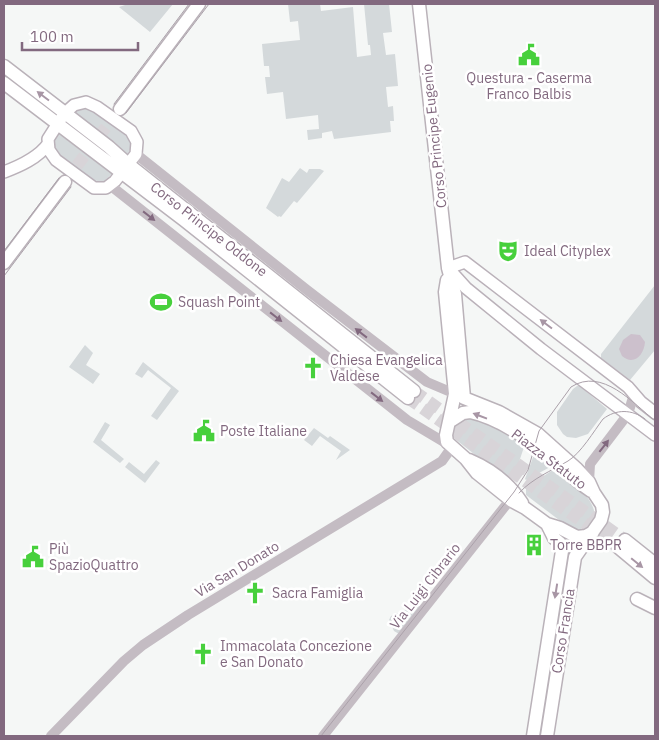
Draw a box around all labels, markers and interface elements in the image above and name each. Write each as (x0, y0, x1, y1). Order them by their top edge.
scale bar (22, 20, 139, 52)
text: 100 m (30, 27, 74, 46)
public building icon: Questura - Caserma Franco Balbis (516, 42, 542, 68)
street label: Corso Principe Eugenio (417, 63, 451, 209)
place label: Questura - Caserma Franco Balbis (466, 69, 592, 103)
one-way arrow (37, 91, 50, 102)
street label: Corso Principe Oddone (147, 178, 271, 281)
one-way arrow (142, 210, 155, 221)
theatre icon: Ideal Cityplex (495, 238, 521, 264)
place label: Ideal Cityplex (524, 242, 611, 260)
sports icon: Squash Point (148, 289, 174, 315)
place label: Squash Point (178, 293, 260, 311)
one-way arrow (269, 312, 283, 322)
one-way arrow (540, 319, 553, 330)
one-way arrow (355, 327, 368, 338)
place label: Chiesa Evangelica Valdese (330, 351, 443, 385)
church icon: Chiesa Evangelica Valdese (300, 355, 326, 381)
one-way arrow (370, 391, 383, 402)
one-way arrow (472, 412, 487, 420)
public building icon: Poste Italiane (191, 418, 217, 444)
place label: Poste Italiane (220, 422, 307, 440)
street label: Piazza Statuto (508, 425, 590, 493)
one-way arrow (598, 440, 609, 453)
building icon: Torre BBPR (521, 532, 547, 558)
place label: Torre BBPR (550, 536, 622, 554)
street label: Via San Donato (192, 537, 282, 601)
street label: Via Luigi Cibrario (386, 539, 464, 633)
place label: Più SpazioQuattro (49, 540, 139, 574)
public building icon: Più SpazioQuattro (20, 544, 46, 570)
one-way arrow (630, 558, 643, 569)
church icon: Sacra Famiglia (242, 580, 268, 606)
one-way arrow (551, 583, 559, 599)
place label: Sacra Famiglia (272, 584, 364, 602)
street label: Corso Francia (547, 587, 579, 675)
place label: Immacolata Concezione e San Donato (220, 637, 372, 671)
church icon: Immacolata Concezione e San Donato (190, 641, 216, 667)

